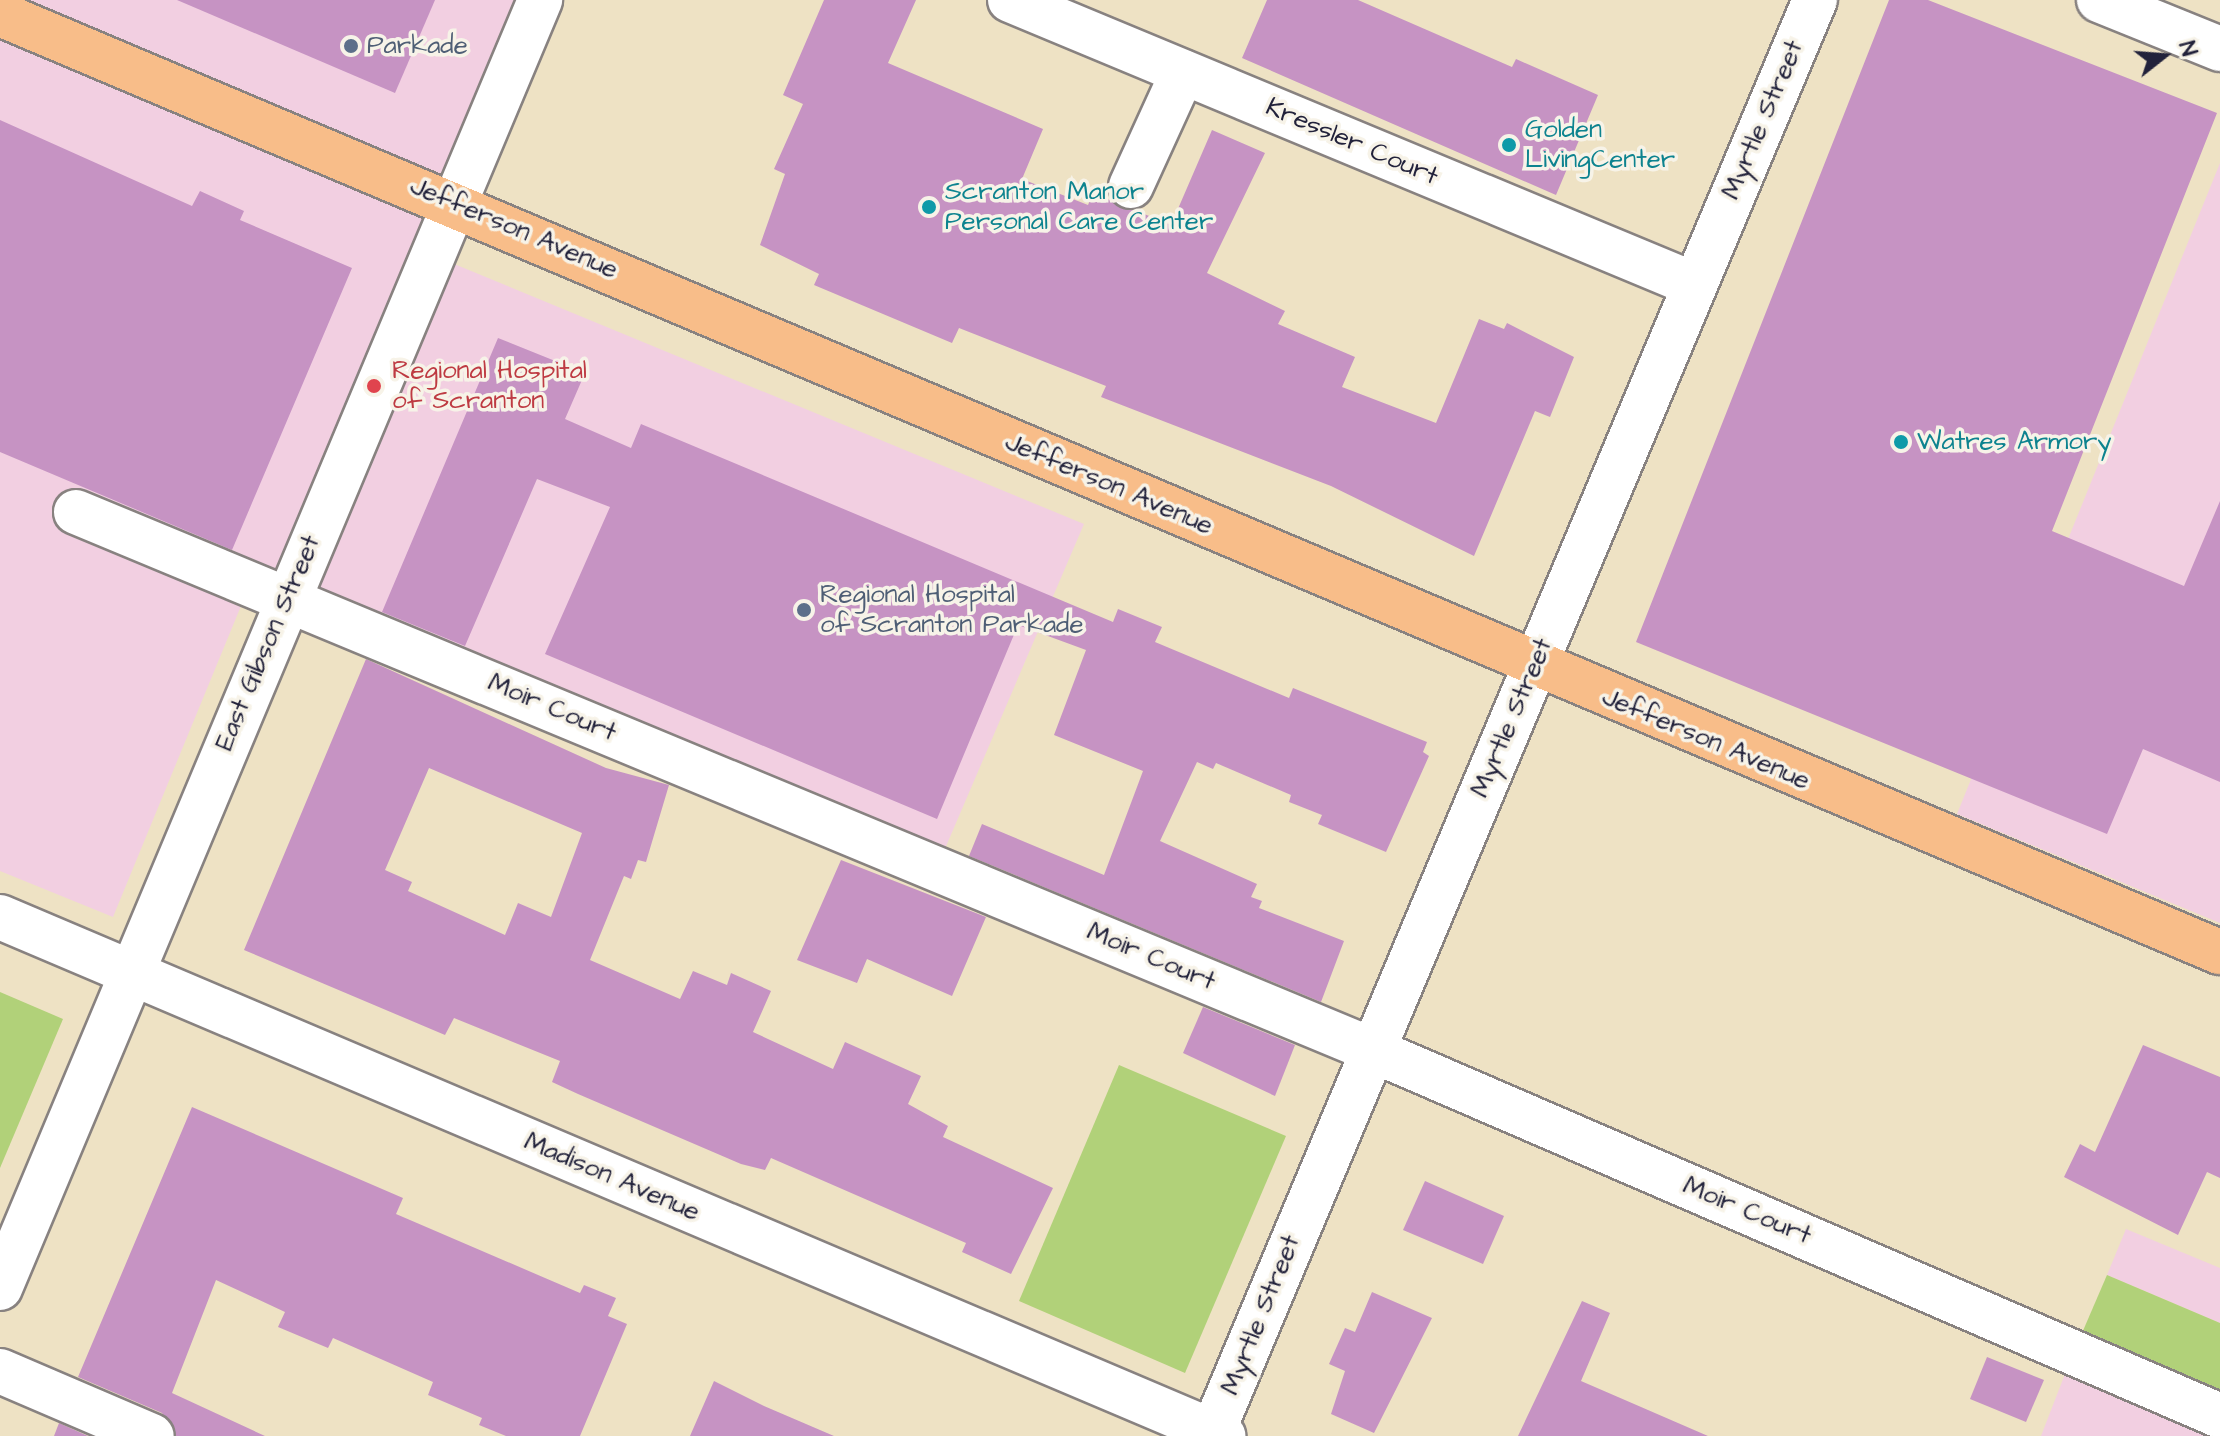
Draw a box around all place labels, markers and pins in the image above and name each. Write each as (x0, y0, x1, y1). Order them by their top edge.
place label: Parkade (367, 30, 468, 62)
marker: Parkade (342, 37, 360, 55)
place label: Golden LivingCenter (1525, 114, 1675, 176)
marker: Golden LivingCenter (1500, 136, 1518, 154)
place label: Scranton Manor Personal Care Center (945, 176, 1213, 238)
marker: Scranton Manor Personal Care Center (920, 198, 938, 216)
place label: Regional Hospital of Scranton (392, 355, 587, 416)
marker: Regional Hospital of Scranton (363, 375, 385, 397)
place label: Watres Armory (1917, 426, 2112, 458)
marker: Watres Armory (1892, 433, 1910, 451)
place label: Regional Hospital of Scranton Parkade (820, 579, 1084, 640)
marker: Regional Hospital of Scranton Parkade (795, 601, 813, 619)

